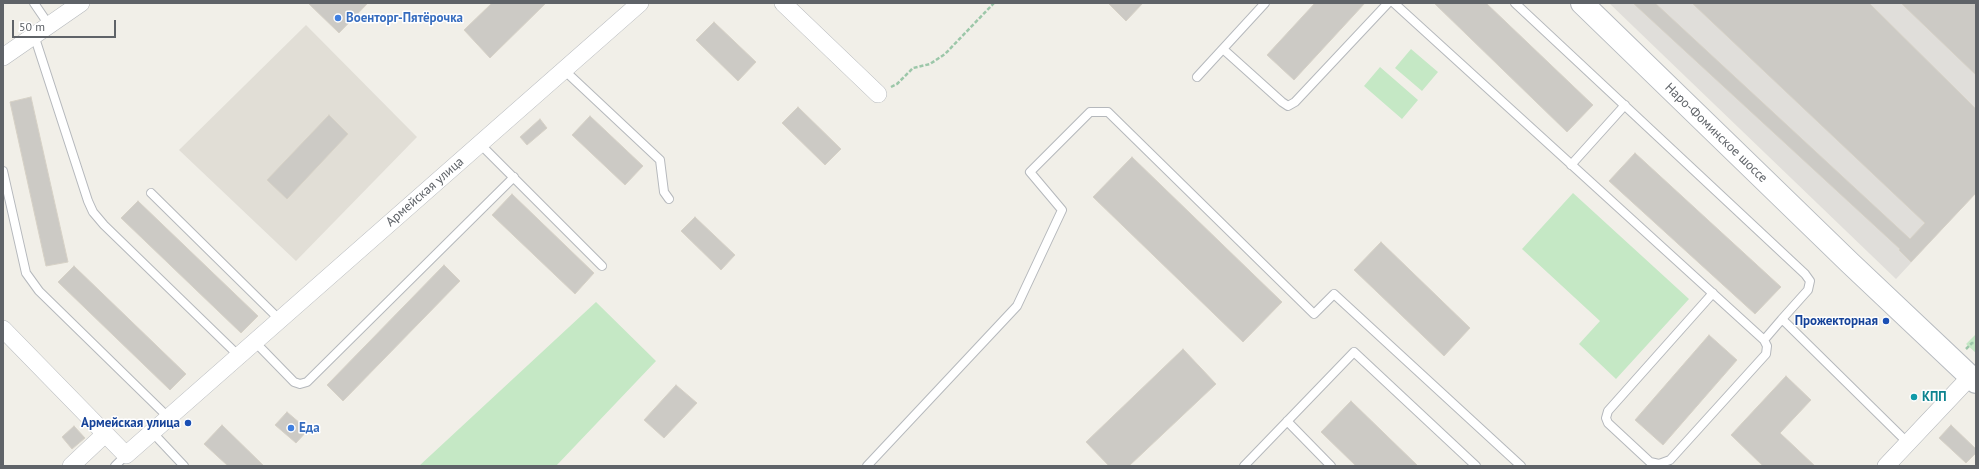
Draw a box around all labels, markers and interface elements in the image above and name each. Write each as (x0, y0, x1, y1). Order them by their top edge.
place label: Военторг-Пятёрочка (346, 10, 463, 26)
scale bar (14, 12, 118, 38)
marker: Военторг-Пятёрочка (333, 13, 343, 23)
text: 50 m (19, 19, 45, 34)
street label: Наро-Фоминское шоссе (1661, 80, 1771, 186)
street label: Армейская улица (383, 154, 467, 230)
place label: Прожекторная (1795, 313, 1878, 329)
marker: Прожекторная (1881, 316, 1891, 326)
place label: КПП (1922, 389, 1947, 405)
marker: КПП (1909, 392, 1919, 402)
place label: Армейская улица (81, 415, 180, 431)
marker: Армейская улица (183, 418, 193, 428)
place label: Еда (299, 420, 320, 436)
marker: Еда (286, 423, 296, 433)

